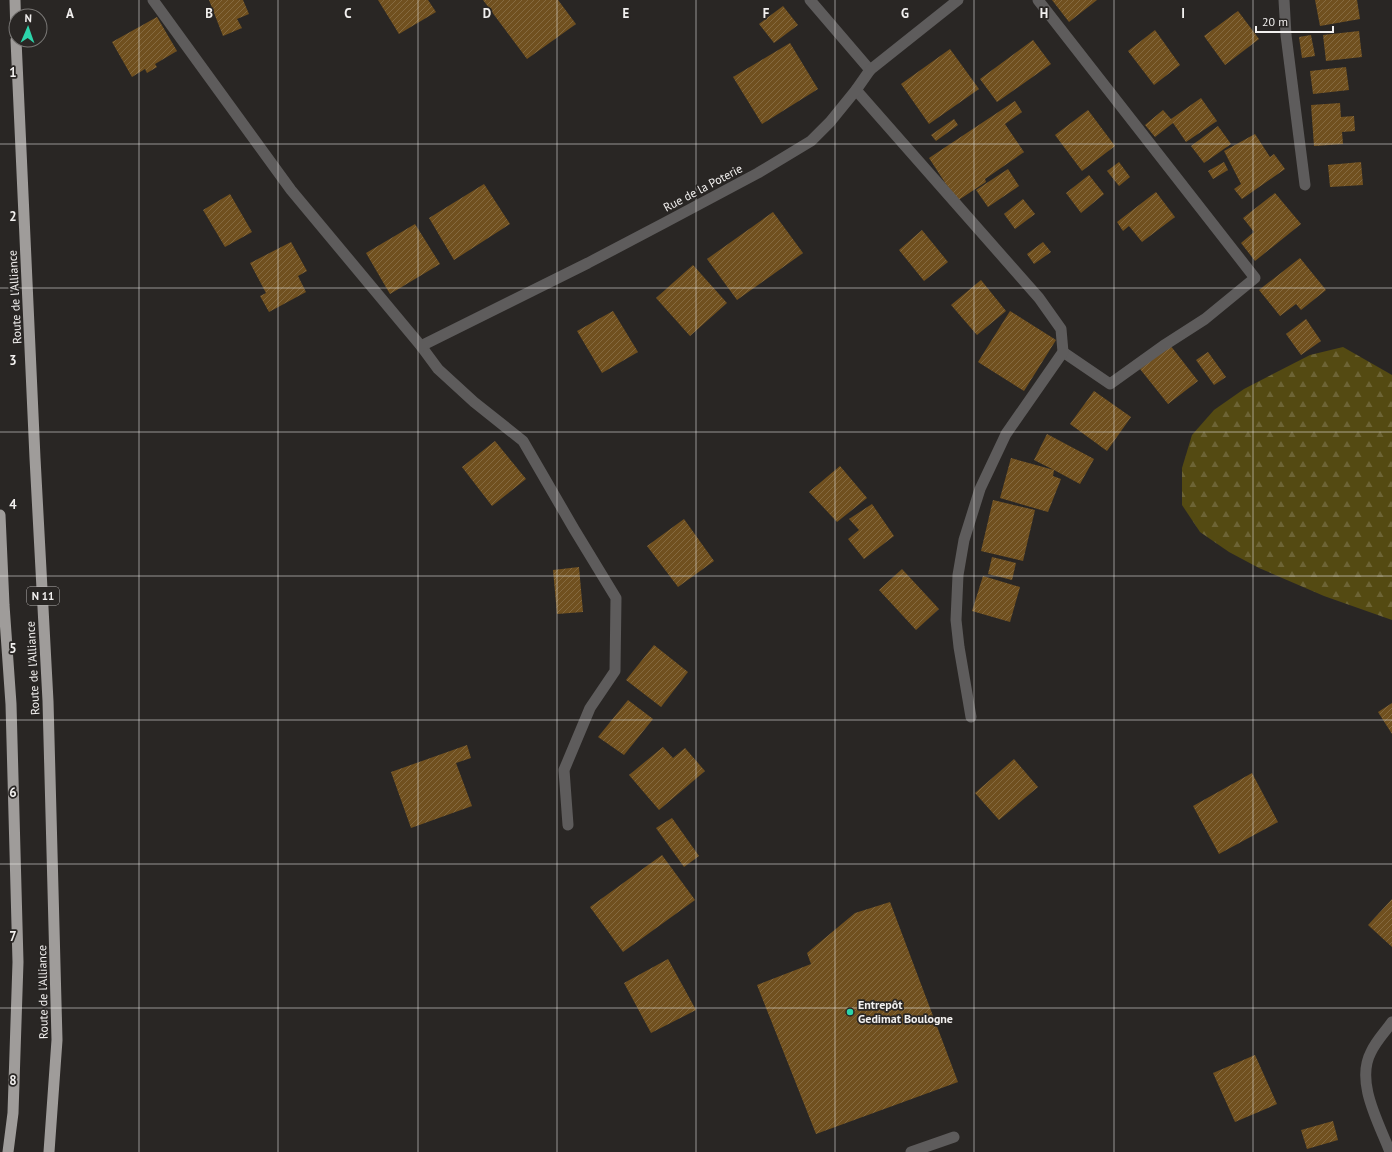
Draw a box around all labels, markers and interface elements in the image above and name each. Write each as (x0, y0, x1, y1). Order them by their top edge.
text: A (66, 5, 74, 22)
text: B (205, 5, 213, 22)
text: C (344, 5, 352, 22)
text: D (483, 5, 491, 22)
text: E (623, 5, 630, 22)
text: F (763, 5, 770, 22)
text: G (901, 5, 909, 22)
text: H (1040, 5, 1048, 22)
text: I (1181, 5, 1185, 22)
north arrow (8, 8, 48, 48)
scale bar (1256, 8, 1333, 34)
text: N (24, 11, 32, 25)
text: 20 m (1262, 14, 1288, 29)
text: 1 (9, 64, 17, 81)
street label: Rue de la Poterie (661, 160, 745, 215)
text: 2 (9, 208, 17, 225)
street label: Route de l'Alliance (5, 250, 24, 344)
text: 3 (9, 352, 17, 369)
text: 4 (9, 496, 17, 513)
road number: N 11 (27, 587, 59, 605)
street label: Route de l'Alliance (23, 621, 42, 715)
text: 5 (9, 640, 17, 657)
text: 6 (9, 784, 17, 801)
text: 7 (9, 928, 17, 945)
street label: Route de l'Alliance (34, 945, 51, 1039)
place label: Entrepôt Gedimat Boulogne (858, 997, 953, 1026)
marker: Entrepôt Gedimat Boulogne (845, 1007, 855, 1017)
text: 8 (9, 1072, 17, 1089)

